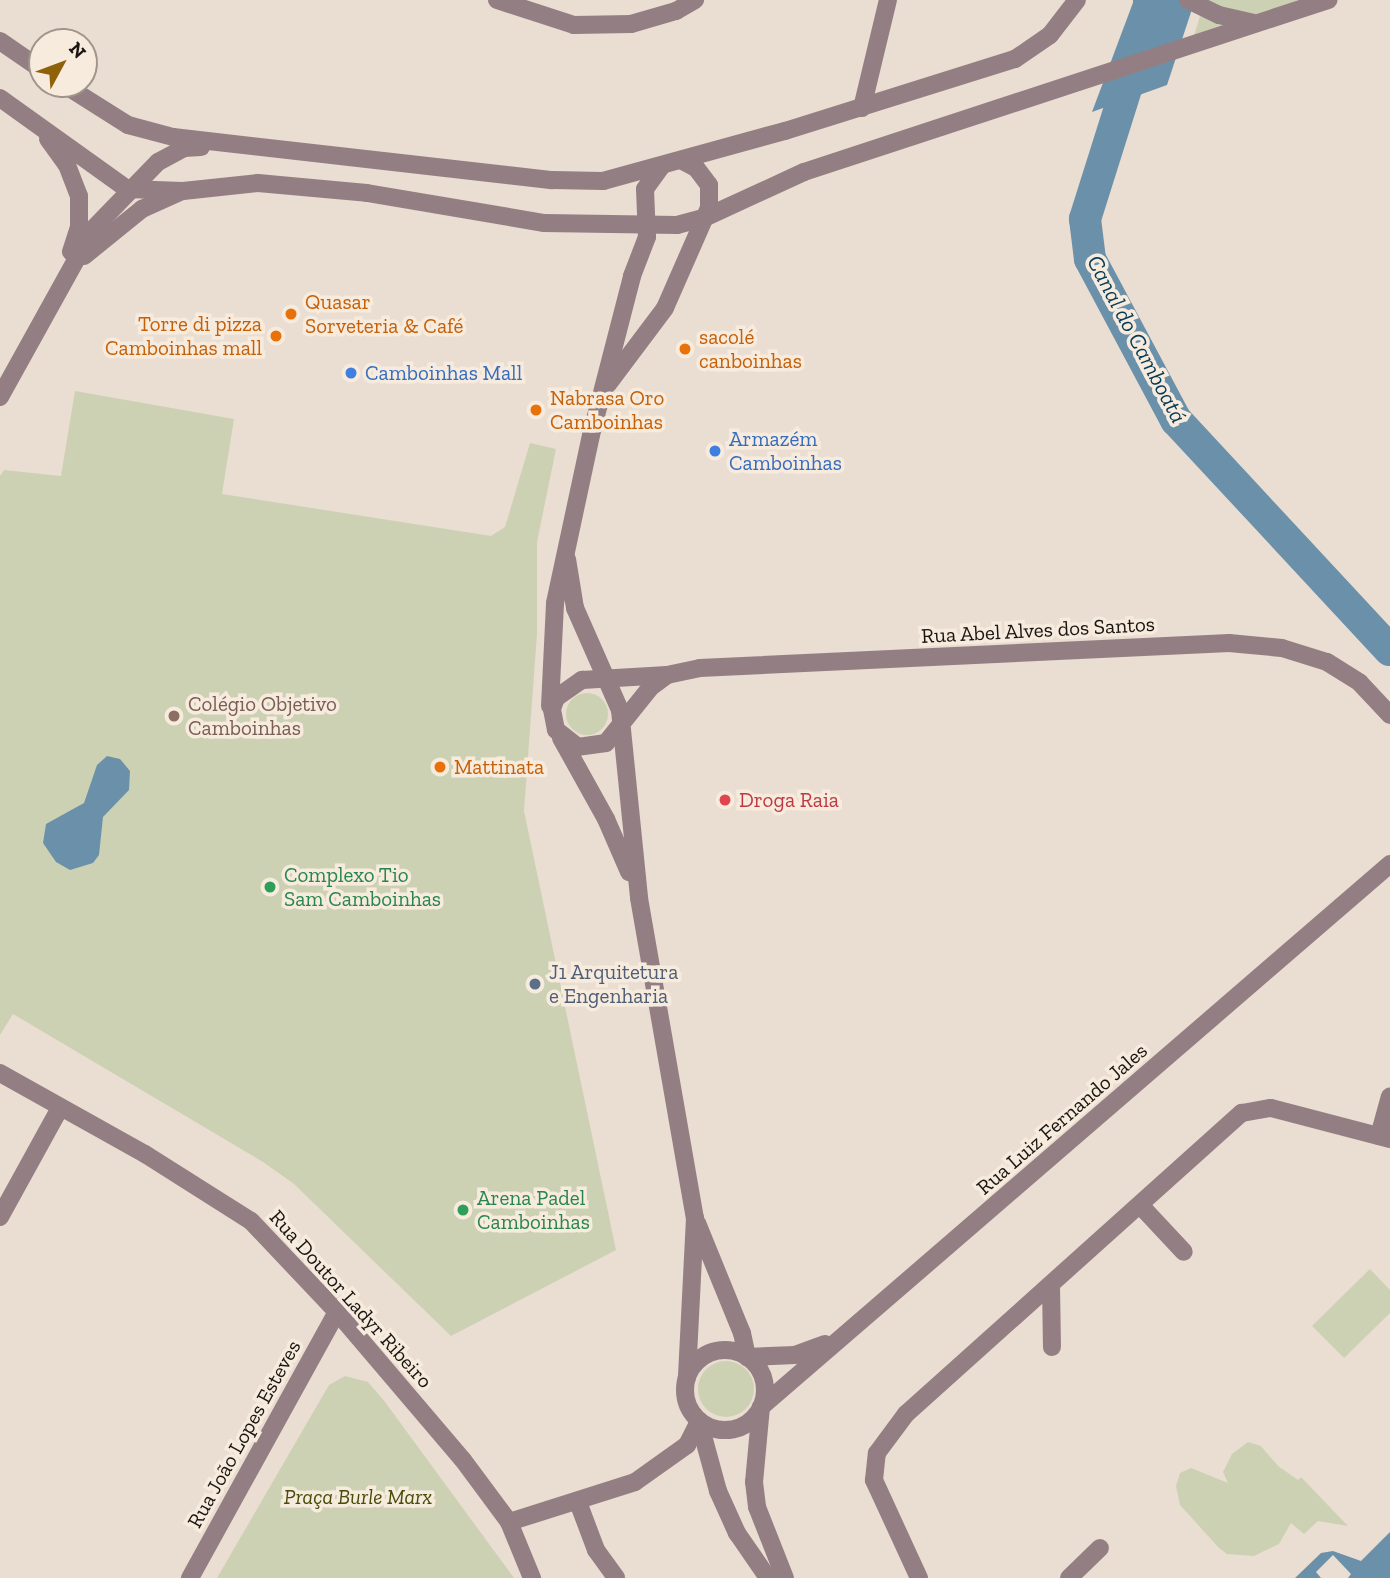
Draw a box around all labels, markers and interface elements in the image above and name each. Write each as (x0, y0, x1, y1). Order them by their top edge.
north arrow (28, 28, 98, 98)
text: N (64, 37, 91, 63)
water label: Canal do Camboatá (1081, 250, 1193, 428)
place label: Quasar Sorveteria & Café (305, 289, 463, 339)
marker: Quasar Sorveteria & Café (283, 306, 299, 322)
place label: Torre di pizza Camboinhas mall (105, 311, 262, 361)
place label: sacolé canboinhas (699, 324, 802, 374)
marker: Torre di pizza Camboinhas mall (268, 328, 284, 344)
marker: sacolé canboinhas (677, 341, 693, 357)
place label: Camboinhas Mall (365, 360, 522, 386)
marker: Camboinhas Mall (343, 365, 359, 381)
place label: Nabrasa Oro Camboinhas (550, 385, 664, 435)
marker: Nabrasa Oro Camboinhas (528, 402, 544, 418)
place label: Armazém Camboinhas (729, 426, 842, 476)
marker: Armazém Camboinhas (707, 443, 723, 459)
street label: Rua Abel Alves dos Santos (920, 611, 1156, 649)
place label: Colégio Objetivo Camboinhas (188, 691, 337, 741)
marker: Colégio Objetivo Camboinhas (166, 708, 182, 724)
place label: Mattinata (454, 754, 544, 780)
marker: Mattinata (432, 759, 448, 775)
place label: Droga Raia (739, 787, 839, 813)
marker: Droga Raia (717, 792, 733, 808)
place label: Complexo Tio Sam Camboinhas (284, 862, 441, 912)
marker: Complexo Tio Sam Camboinhas (262, 879, 278, 895)
place label: J1 Arquitetura e Engenharia (549, 959, 679, 1009)
marker: J1 Arquitetura e Engenharia (527, 976, 543, 992)
street label: Rua Luiz Fernando Jales (971, 1038, 1153, 1200)
place label: Arena Padel Camboinhas (477, 1185, 590, 1235)
marker: Arena Padel Camboinhas (455, 1202, 471, 1218)
street label: Rua Doutor Ladyr Ribeiro (264, 1204, 438, 1394)
street label: Rua João Lopes Esteves (182, 1336, 306, 1532)
park label: Praça Burle Marx (284, 1484, 432, 1510)

